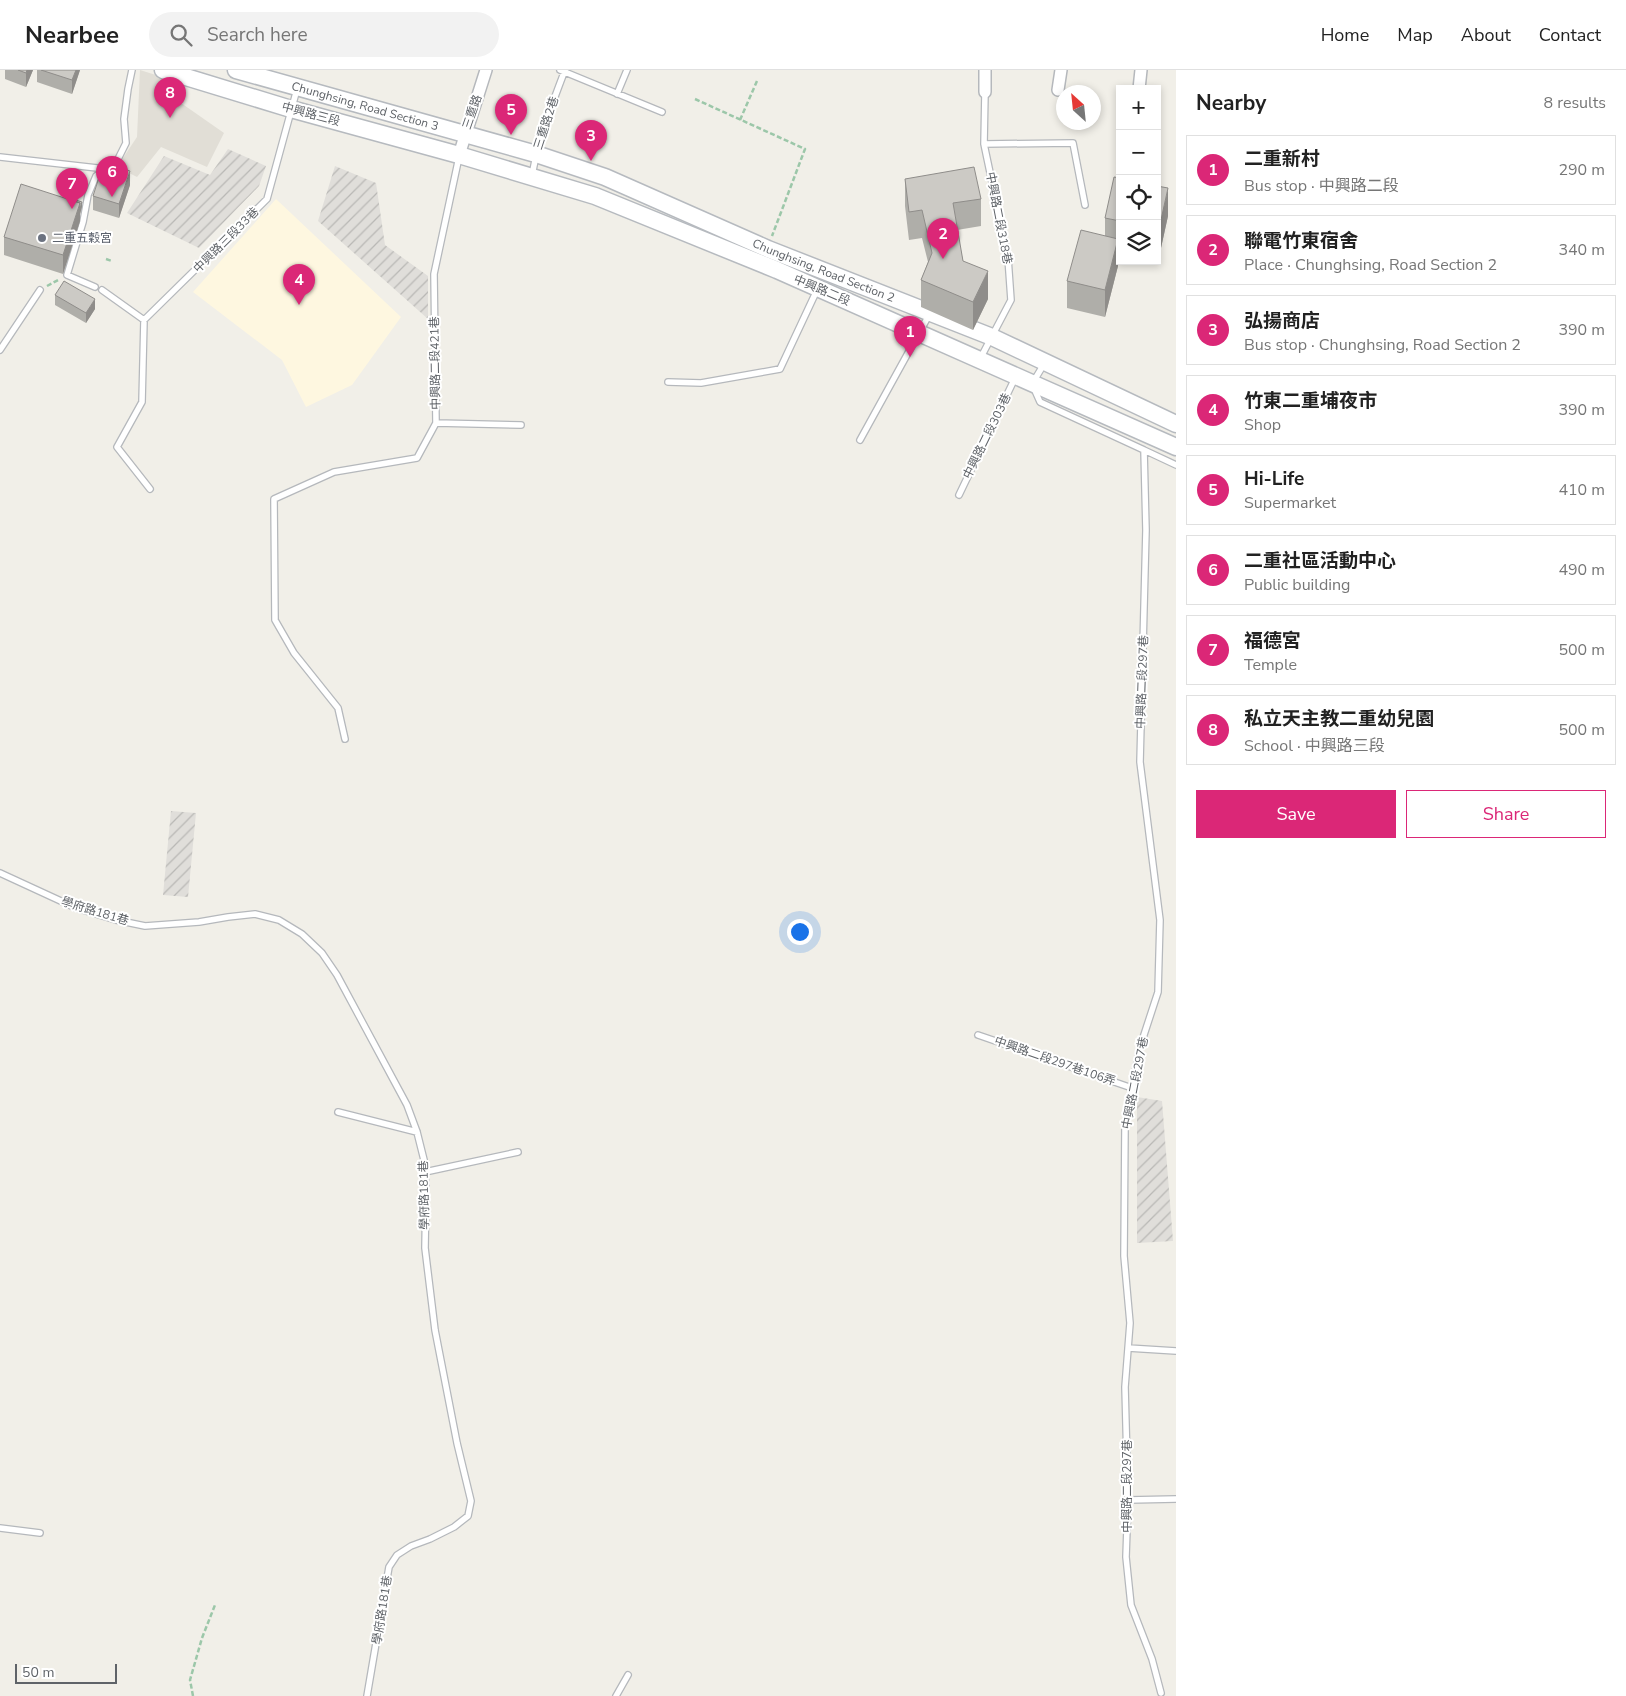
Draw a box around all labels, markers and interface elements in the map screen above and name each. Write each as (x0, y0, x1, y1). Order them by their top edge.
search box (149, 12, 499, 57)
text: Nearbee (25, 19, 119, 51)
icon: search (167, 21, 195, 49)
text: Search here (207, 22, 308, 48)
text: Home (1321, 23, 1369, 47)
text: Map (1397, 23, 1433, 47)
text: About (1461, 23, 1511, 47)
text: Contact (1539, 23, 1601, 47)
pin: 8 (154, 77, 186, 118)
street label: Chunghsing, Road Section 3 (290, 78, 440, 134)
north arrow (1056, 85, 1101, 130)
map controls (1116, 85, 1161, 265)
button: + (1116, 85, 1161, 130)
text: Nearby (1196, 89, 1266, 117)
street label: 三重路 (459, 92, 485, 132)
text: 8 results (1544, 92, 1606, 114)
pin: 5 (495, 94, 527, 135)
street label: 三重路2巷 (530, 94, 562, 152)
street label: 中興路三段 (280, 99, 342, 129)
pin: 3 (575, 120, 607, 161)
button: − (1116, 130, 1161, 175)
text: 二重新村 (1244, 146, 1320, 172)
pin: 6 (96, 156, 128, 197)
text: 1 (1208, 159, 1218, 181)
text: 290 m (1558, 159, 1605, 181)
pin: 7 (56, 168, 88, 209)
street label: 中興路二段318巷 (982, 171, 1016, 265)
button: locate (1116, 175, 1161, 220)
text: Bus stop · 中興路二段 (1244, 175, 1399, 197)
street label: 中興路三段33巷 (190, 204, 262, 276)
pin: 2 (927, 218, 959, 259)
button: layers (1116, 220, 1161, 265)
text: 聯電竹東宿舍 (1244, 228, 1358, 254)
place label: 二重五穀宮 (52, 230, 112, 246)
marker: 二重五穀宮 (36, 232, 48, 244)
street label: Chunghsing, Road Section 2 (750, 235, 897, 306)
text: 2 (1208, 239, 1218, 261)
text: 340 m (1558, 239, 1605, 261)
text: Place · Chunghsing, Road Section 2 (1244, 254, 1497, 276)
pin: 4 (283, 264, 315, 305)
street label: 中興路二段 (791, 271, 853, 309)
text: 弘揚商店 (1244, 308, 1320, 334)
street label: 中興路二段421巷 (426, 316, 444, 410)
pin: 1 (894, 316, 926, 357)
text: 3 (1208, 319, 1218, 341)
text: 390 m (1558, 319, 1605, 341)
text: Bus stop · Chunghsing, Road Section 2 (1244, 334, 1521, 356)
text: 竹東二重埔夜市 (1244, 388, 1377, 414)
street label: 中興路二段303巷 (959, 390, 1015, 482)
text: 4 (1208, 399, 1218, 421)
text: 390 m (1558, 399, 1605, 421)
text: Shop (1244, 414, 1281, 436)
text: Hi-Life (1244, 466, 1304, 492)
text: 5 (1208, 479, 1218, 501)
text: 410 m (1558, 479, 1605, 501)
text: Supermarket (1244, 492, 1336, 514)
text: 二重社區活動中心 (1244, 548, 1396, 574)
text: 6 (1208, 559, 1218, 581)
text: 490 m (1558, 559, 1605, 581)
text: Public building (1244, 574, 1350, 596)
text: 福德宮 (1244, 628, 1301, 654)
street label: 中興路二段297巷 (1132, 635, 1152, 729)
text: 7 (1208, 639, 1218, 661)
text: 500 m (1558, 639, 1605, 661)
text: Temple (1244, 654, 1297, 676)
text: 私立天主教二重幼兒園 (1244, 706, 1434, 732)
text: 8 (1208, 719, 1218, 741)
text: 500 m (1558, 719, 1605, 741)
text: School · 中興路三段 (1244, 735, 1385, 757)
button: Save (1196, 790, 1396, 838)
button: Share (1406, 790, 1606, 838)
street label: 學府路181巷 (59, 893, 131, 929)
your location (787, 919, 813, 945)
street label: 中興路二段297巷106弄 (992, 1033, 1118, 1089)
street label: 中興路二段297巷 (1118, 1036, 1152, 1130)
street label: 學府路181巷 (415, 1160, 433, 1230)
street label: 中興路二段297巷 (1119, 1439, 1135, 1533)
street label: 學府路181巷 (369, 1574, 395, 1646)
scale bar (15, 1661, 118, 1684)
text: 50 m (22, 1663, 54, 1682)

